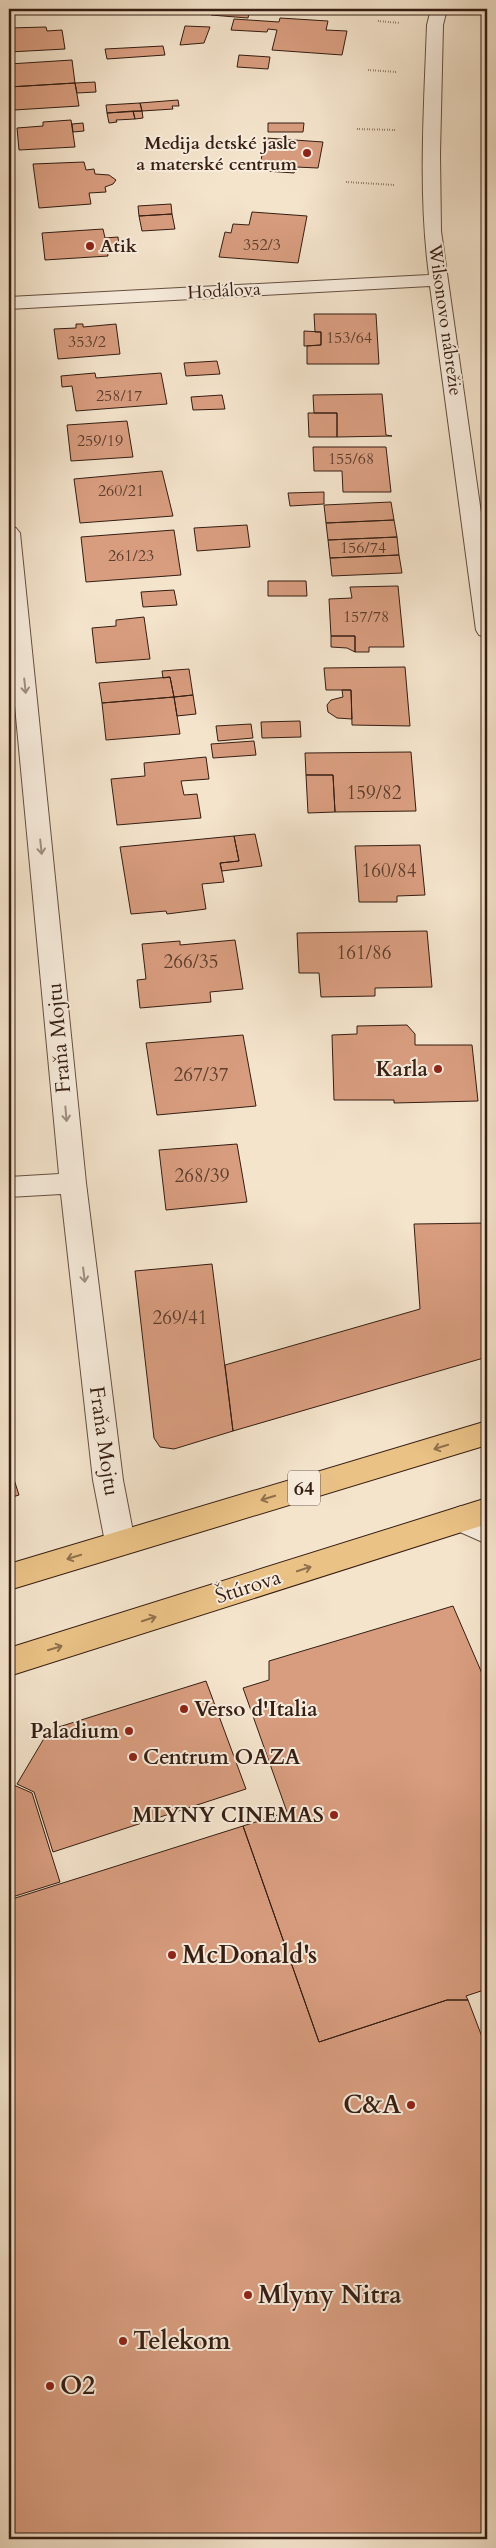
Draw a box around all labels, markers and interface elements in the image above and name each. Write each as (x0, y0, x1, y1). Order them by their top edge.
place label: Medija detské jasle a materské centrum (136, 131, 297, 177)
marker: Medija detské jasle a materské centrum (301, 147, 313, 159)
place label: Atik (100, 234, 138, 259)
house number: 352/3 (243, 234, 281, 256)
marker: Atik (84, 240, 96, 252)
street label: Wilsonovo nábrežie (422, 242, 468, 397)
street label: Hodálova (187, 277, 261, 305)
house number: 153/64 (326, 327, 372, 349)
house number: 353/2 (68, 331, 106, 353)
house number: 258/17 (96, 385, 142, 407)
house number: 259/19 (77, 430, 123, 452)
house number: 155/68 (328, 448, 374, 470)
house number: 260/21 (98, 480, 144, 502)
house number: 156/74 (340, 537, 386, 559)
house number: 261/23 (108, 545, 154, 567)
house number: 157/78 (343, 606, 389, 628)
one-way arrow (20, 677, 30, 693)
house number: 159/82 (347, 780, 402, 806)
one-way arrow (36, 839, 46, 855)
house number: 160/84 (362, 858, 417, 884)
house number: 161/86 (337, 940, 391, 966)
house number: 266/35 (164, 949, 218, 975)
street label: Fraňa Mojtu (40, 982, 78, 1094)
place label: Karla (376, 1055, 429, 1084)
house number: 267/37 (174, 1062, 229, 1088)
marker: Karla (432, 1063, 444, 1075)
one-way arrow (62, 1105, 71, 1121)
house number: 268/39 (175, 1163, 230, 1189)
one-way arrow (79, 1267, 89, 1283)
house number: 269/41 (153, 1305, 207, 1331)
street label: Fraňa Mojtu (82, 1384, 126, 1498)
one-way arrow (433, 1442, 449, 1452)
road number: 64 (288, 1470, 320, 1506)
one-way arrow (260, 1494, 276, 1504)
one-way arrow (66, 1552, 82, 1562)
street label: Štúrova (211, 1562, 285, 1611)
one-way arrow (296, 1564, 311, 1573)
one-way arrow (141, 1613, 157, 1623)
one-way arrow (47, 1643, 63, 1652)
place label: Verso d'Italia (194, 1695, 318, 1724)
marker: Verso d'Italia (178, 1703, 190, 1715)
place label: Paladium (30, 1717, 120, 1746)
marker: Paladium (123, 1725, 135, 1737)
place label: Centrum OAZA (143, 1743, 301, 1772)
marker: Centrum OAZA (127, 1751, 139, 1763)
place label: MLYNY CINEMAS (132, 1801, 324, 1830)
marker: MLYNY CINEMAS (328, 1809, 340, 1821)
place label: McDonald's (182, 1938, 317, 1972)
marker: McDonald's (166, 1949, 178, 1961)
place label: C&A (343, 2088, 401, 2122)
marker: C&A (405, 2099, 417, 2111)
place label: Mlyny Nitra (258, 2278, 402, 2312)
marker: Mlyny Nitra (242, 2289, 254, 2301)
place label: Telekom (133, 2324, 231, 2358)
marker: Telekom (117, 2335, 129, 2347)
place label: O2 (60, 2369, 95, 2403)
marker: O2 (44, 2380, 56, 2392)

